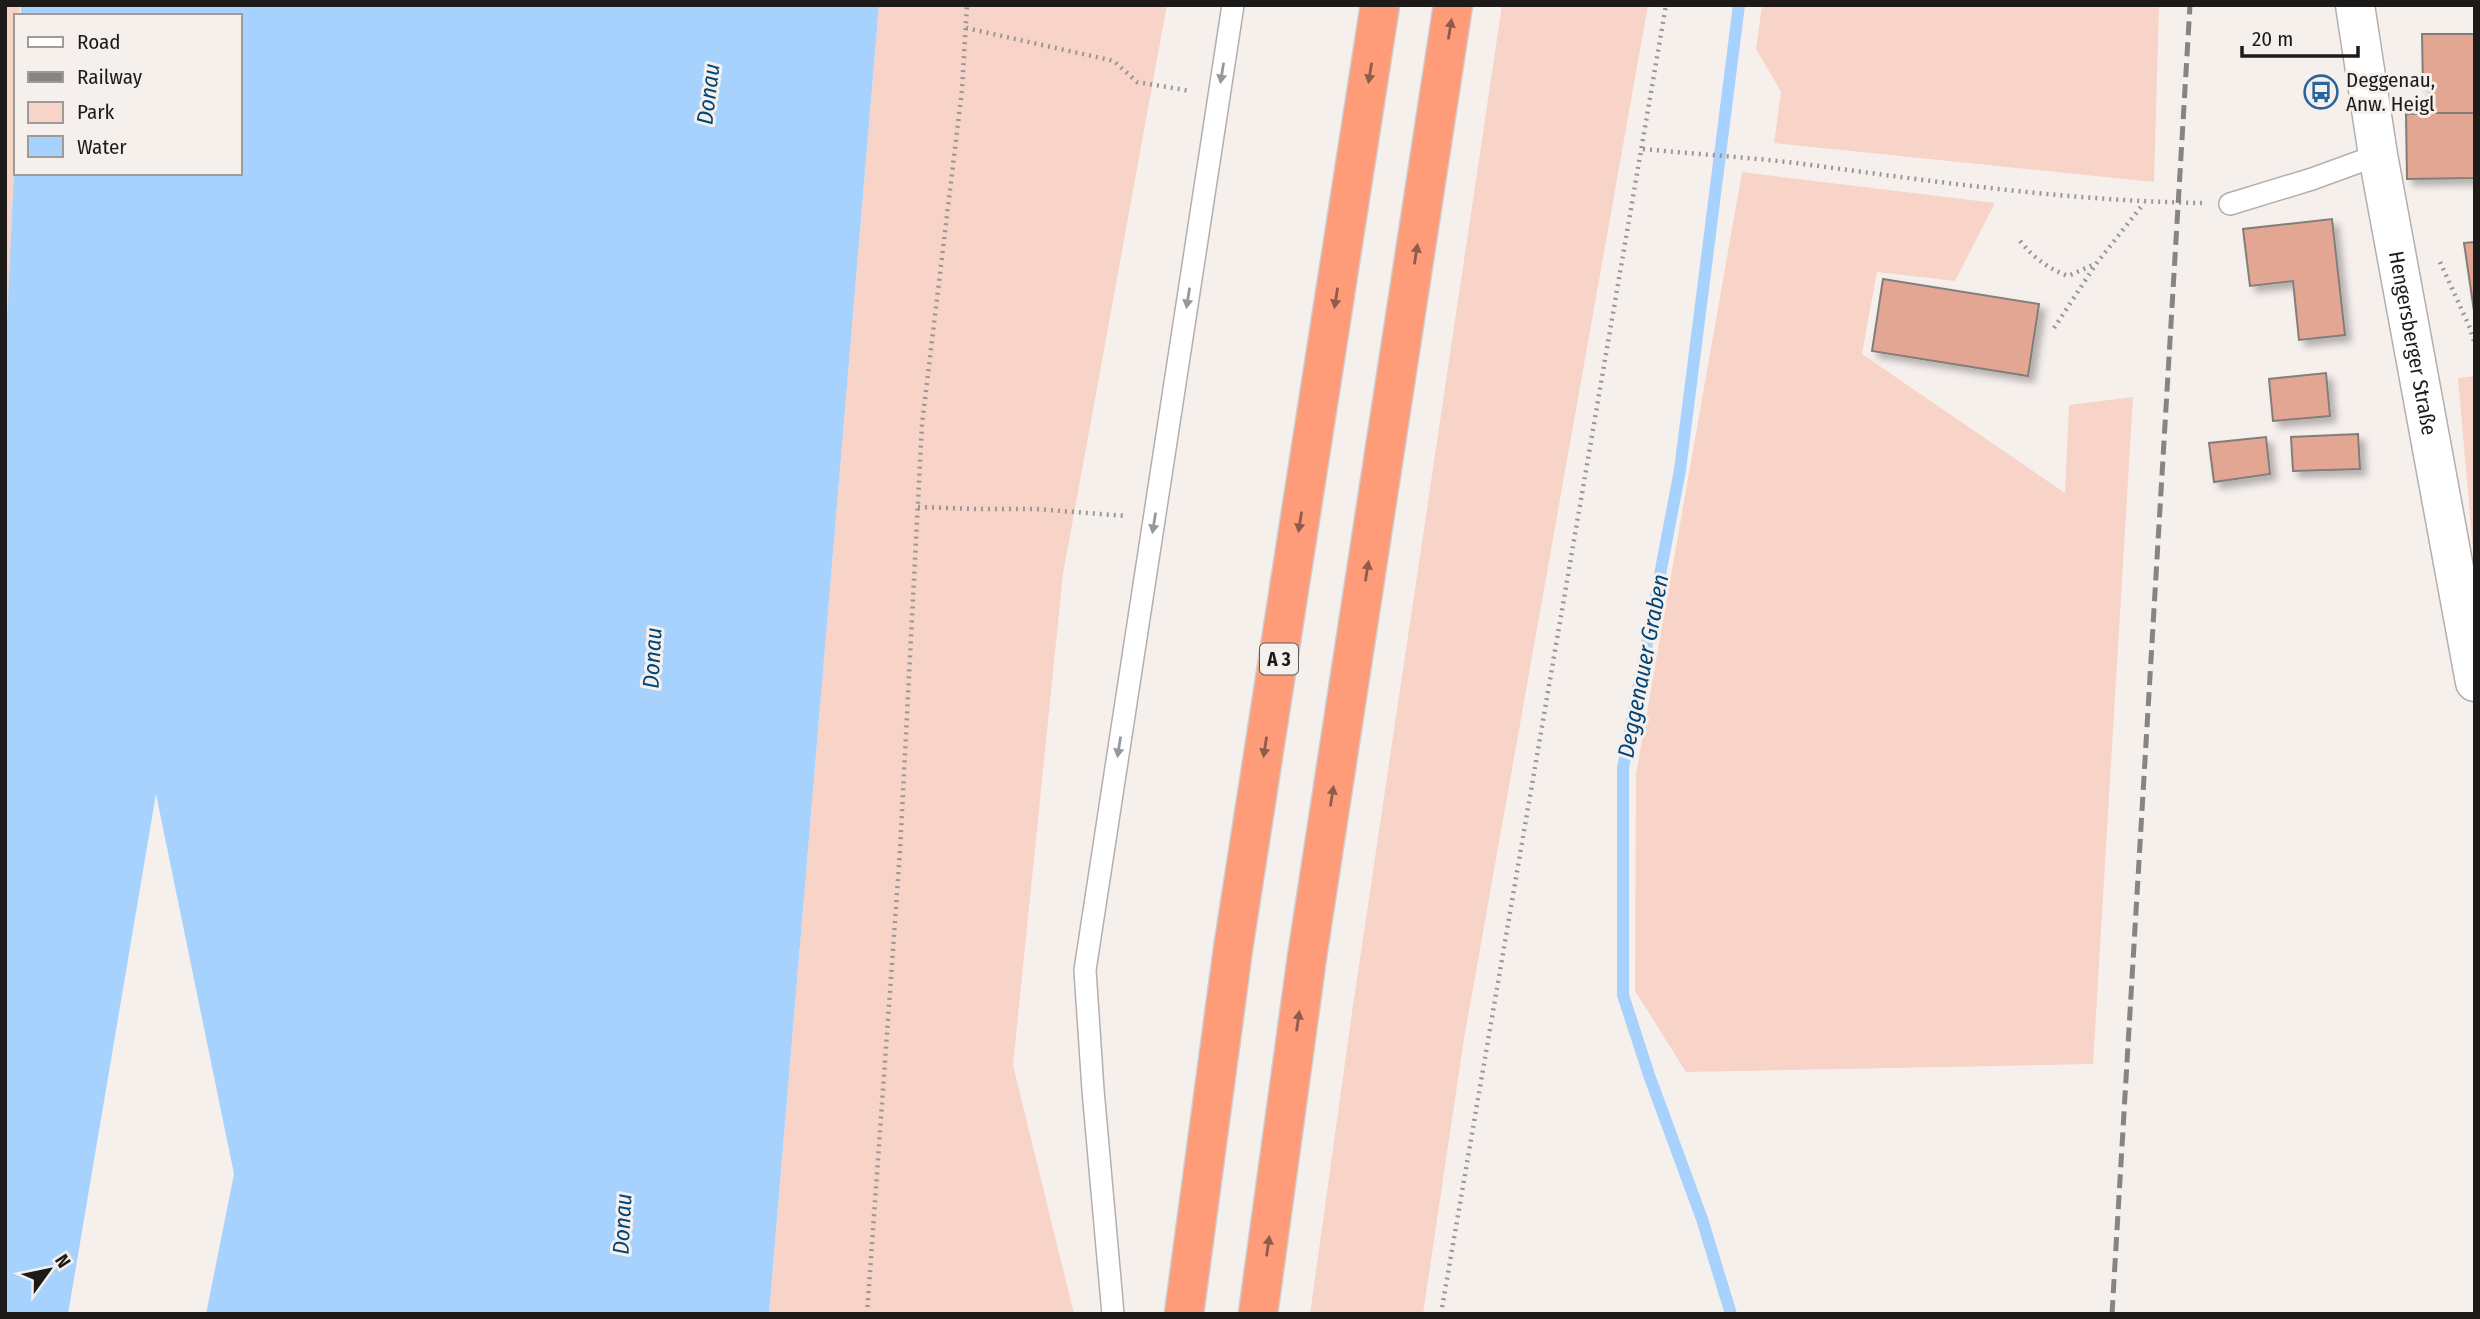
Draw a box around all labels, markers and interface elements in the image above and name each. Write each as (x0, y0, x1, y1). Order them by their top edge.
legend (14, 14, 242, 175)
scale bar (2242, 14, 2358, 58)
one-way arrow (1445, 18, 1456, 40)
text: 20 m (2252, 26, 2293, 52)
text: Road (77, 29, 121, 55)
water label: Donau (690, 62, 726, 126)
one-way arrow (1217, 62, 1228, 84)
one-way arrow (1364, 62, 1375, 84)
text: Railway (77, 64, 143, 90)
place label: Deggenau, Anw. Heigl (2346, 67, 2435, 117)
bus stop icon: Deggenau, Anw. Heigl (2302, 73, 2340, 111)
text: Park (77, 99, 115, 125)
text: Water (77, 134, 127, 160)
one-way arrow (1410, 243, 1421, 265)
street label: Hengersberger Straße (2383, 249, 2442, 437)
one-way arrow (1182, 287, 1193, 309)
one-way arrow (1330, 287, 1341, 309)
one-way arrow (1295, 511, 1306, 533)
one-way arrow (1148, 512, 1159, 534)
one-way arrow (1362, 560, 1373, 582)
water label: Deggenauer Graben (1611, 572, 1675, 760)
water label: Donau (636, 627, 668, 689)
road number: A 3 (1260, 644, 1298, 674)
one-way arrow (1259, 736, 1270, 758)
one-way arrow (1114, 737, 1125, 759)
one-way arrow (1327, 785, 1338, 807)
one-way arrow (1293, 1010, 1304, 1032)
water label: Donau (606, 1193, 638, 1255)
north arrow (14, 1235, 84, 1305)
one-way arrow (1262, 1235, 1273, 1257)
text: N (50, 1250, 76, 1272)

